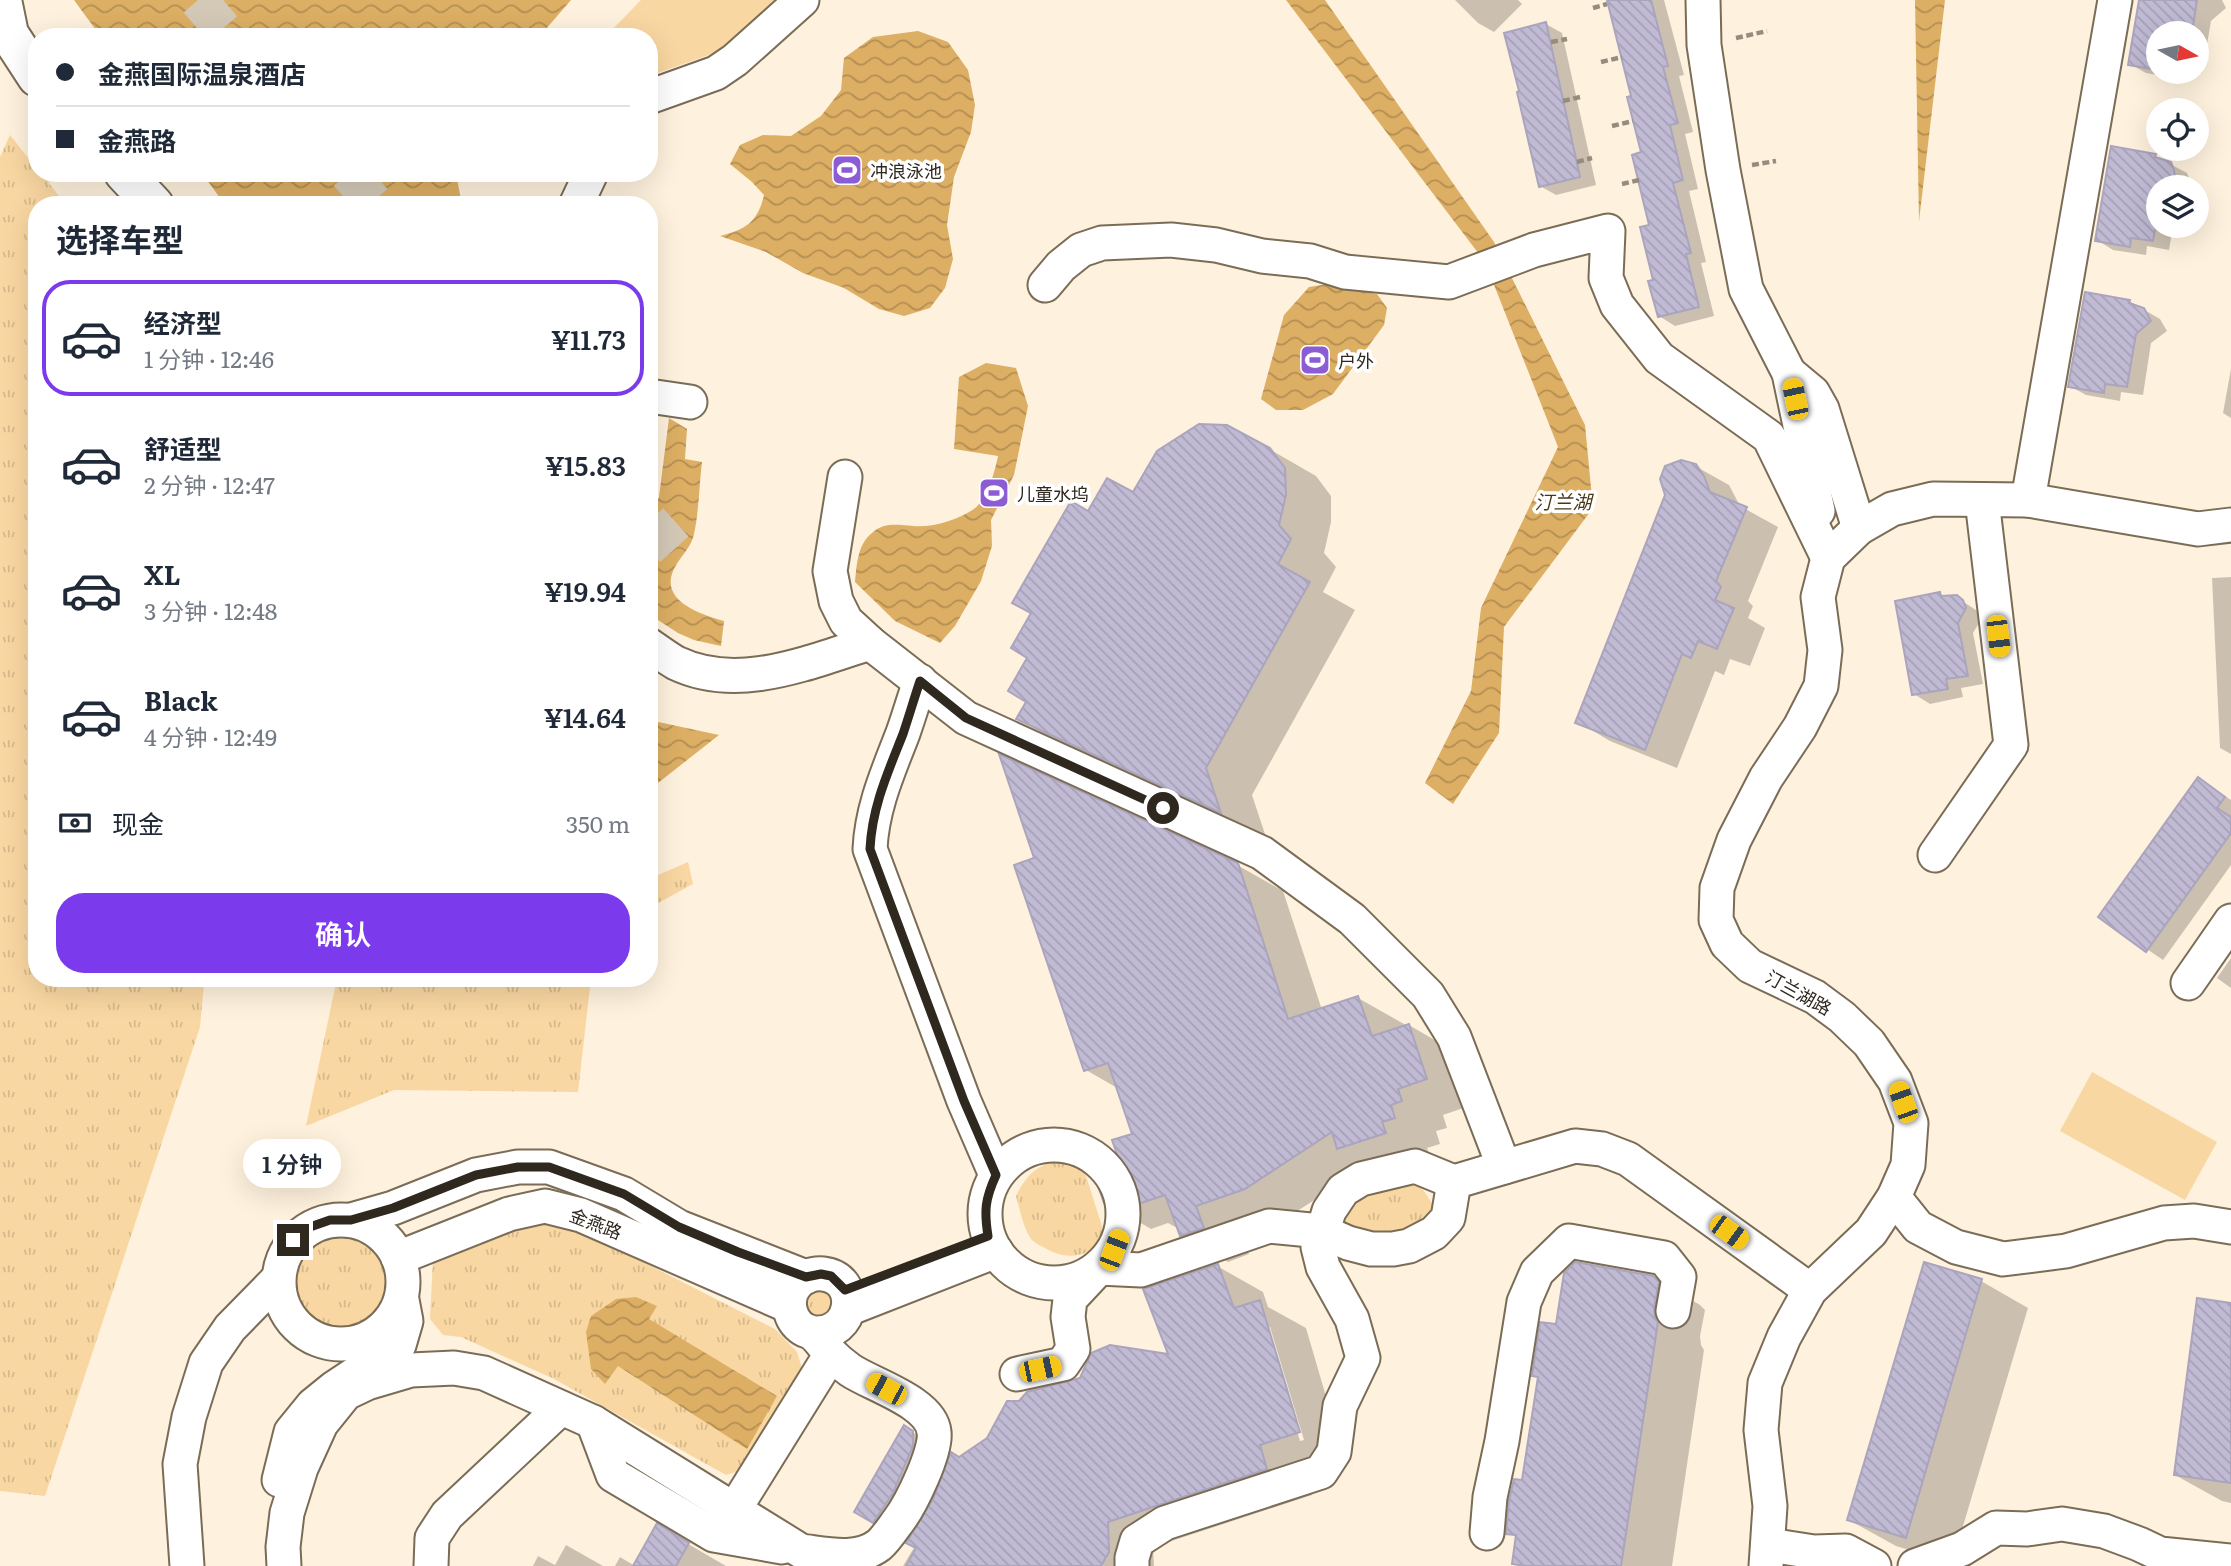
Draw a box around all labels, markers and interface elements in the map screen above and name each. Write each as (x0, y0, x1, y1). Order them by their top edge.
north arrow (2146, 21, 2208, 84)
map controls (2146, 21, 2209, 238)
text: 金燕国际温泉酒店 (98, 53, 306, 92)
button: locate (2146, 98, 2209, 161)
text: 金燕路 (98, 120, 176, 159)
sports icon: 冲浪泳池 (830, 153, 864, 187)
place label: 冲浪泳池 (870, 157, 942, 184)
button: layers (2146, 175, 2209, 238)
text: 选择车型 (56, 214, 184, 262)
text: 经济型 (144, 302, 222, 341)
icon: car (60, 307, 123, 370)
text: ¥11.73 (551, 319, 626, 358)
text: 1 分钟 · 12:46 (144, 341, 274, 375)
sports icon: 户外 (1298, 343, 1332, 377)
place label: 户外 (1338, 347, 1374, 374)
car (1781, 376, 1810, 422)
text: 舒适型 (144, 428, 222, 467)
icon: car (60, 433, 123, 496)
text: ¥15.83 (545, 445, 626, 484)
text: 2 分钟 · 12:47 (144, 467, 275, 501)
sports icon: 儿童水坞 (977, 476, 1011, 510)
place label: 儿童水坞 (1017, 480, 1089, 507)
water label: 汀兰湖 (1534, 487, 1594, 515)
text: XL (144, 554, 181, 593)
icon: car (60, 559, 123, 622)
text: ¥19.94 (544, 571, 626, 610)
text: 3 分钟 · 12:48 (144, 593, 278, 627)
car (1986, 614, 2011, 658)
text: Black (144, 680, 218, 719)
icon: car (60, 685, 123, 748)
text: ¥14.64 (544, 697, 626, 736)
text: 4 分钟 · 12:49 (144, 719, 277, 753)
route start (1147, 792, 1179, 824)
text: 现金 (112, 803, 164, 842)
icon: cash (56, 804, 94, 842)
text: 350 m (566, 806, 630, 840)
button: 确认 (56, 893, 630, 973)
street label: 汀兰湖路 (1761, 963, 1837, 1021)
car (1886, 1079, 1921, 1125)
callout: 1 分钟 (244, 1138, 342, 1188)
text: 1 分钟 (262, 1146, 322, 1180)
street label: 金燕路 (566, 1201, 626, 1245)
car (1706, 1211, 1753, 1253)
route end (277, 1224, 309, 1256)
car (1097, 1227, 1132, 1273)
car (1018, 1354, 1063, 1384)
car (863, 1370, 910, 1408)

